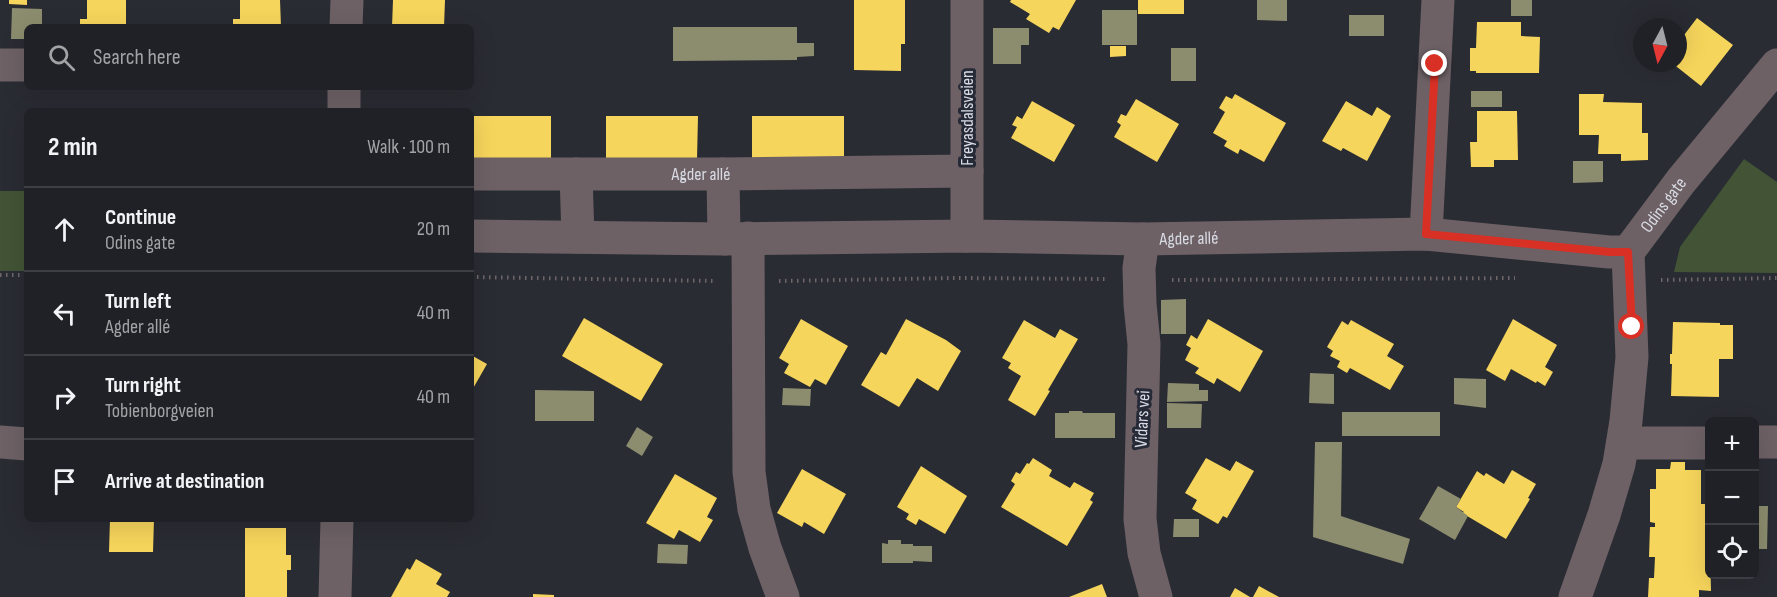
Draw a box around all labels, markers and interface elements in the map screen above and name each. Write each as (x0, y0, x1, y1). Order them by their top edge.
north arrow (1633, 18, 1687, 72)
search box (24, 24, 474, 90)
icon: search (45, 41, 78, 74)
text: Search here (93, 44, 180, 71)
route end (1421, 50, 1447, 76)
street label: Freyasdalsveien (957, 70, 978, 166)
text: 2 min (48, 132, 98, 163)
text: Walk · 100 m (367, 135, 450, 159)
street label: Agder allé (671, 164, 731, 185)
street label: Odins gate (1636, 173, 1691, 237)
text: Continue (105, 204, 176, 231)
icon: ahead (48, 213, 81, 246)
text: 20 m (417, 217, 450, 241)
street label: Agder allé (1158, 228, 1219, 250)
text: Odins gate (105, 231, 175, 255)
text: Turn left (105, 288, 171, 315)
icon: left (48, 297, 81, 330)
text: 40 m (417, 301, 450, 325)
route start (1618, 313, 1644, 339)
text: Agder allé (105, 315, 170, 339)
text: Turn right (105, 372, 181, 399)
icon: right (48, 381, 81, 414)
text: 40 m (417, 385, 450, 409)
street label: Vidars vei (1131, 390, 1154, 448)
text: Tobienborgveien (105, 399, 214, 423)
map controls (1705, 417, 1759, 579)
button: + (1705, 417, 1759, 471)
icon: arrive (48, 465, 81, 498)
text: Arrive at destination (105, 468, 264, 495)
button: − (1705, 471, 1759, 525)
button: locate (1705, 525, 1759, 579)

